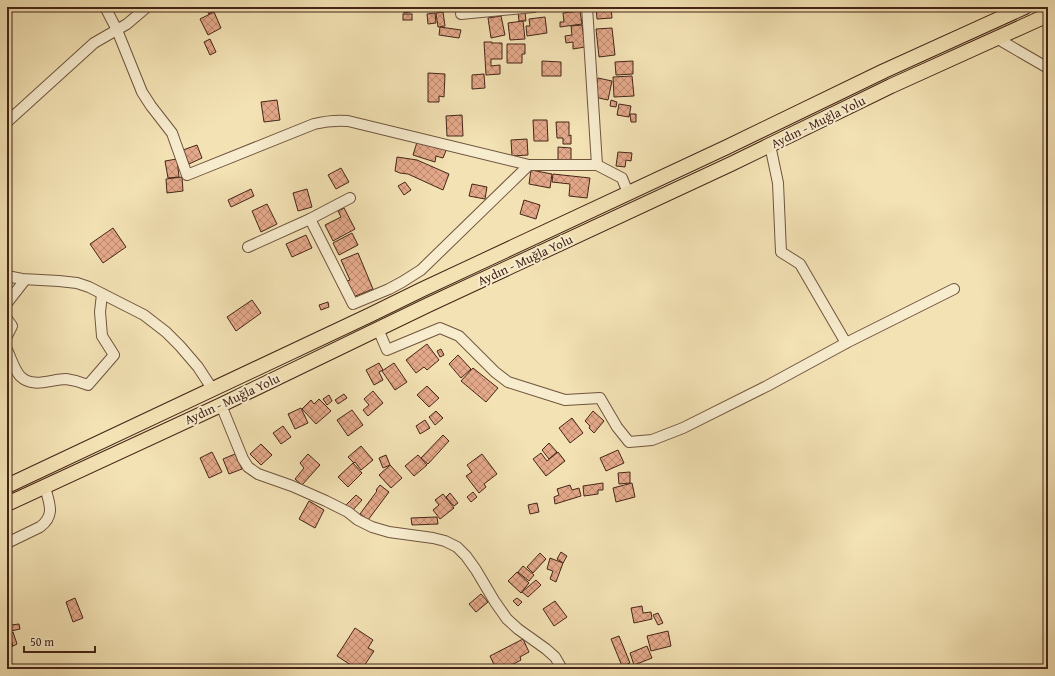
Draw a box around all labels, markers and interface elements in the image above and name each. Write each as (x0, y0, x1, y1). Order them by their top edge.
street label: Aydın - Muğla Yolu (768, 91, 868, 153)
street label: Aydın - Muğla Yolu (474, 230, 576, 290)
street label: Aydın - Muğla Yolu (181, 369, 283, 429)
scale bar (24, 628, 95, 654)
text: 50 m (30, 633, 54, 650)

